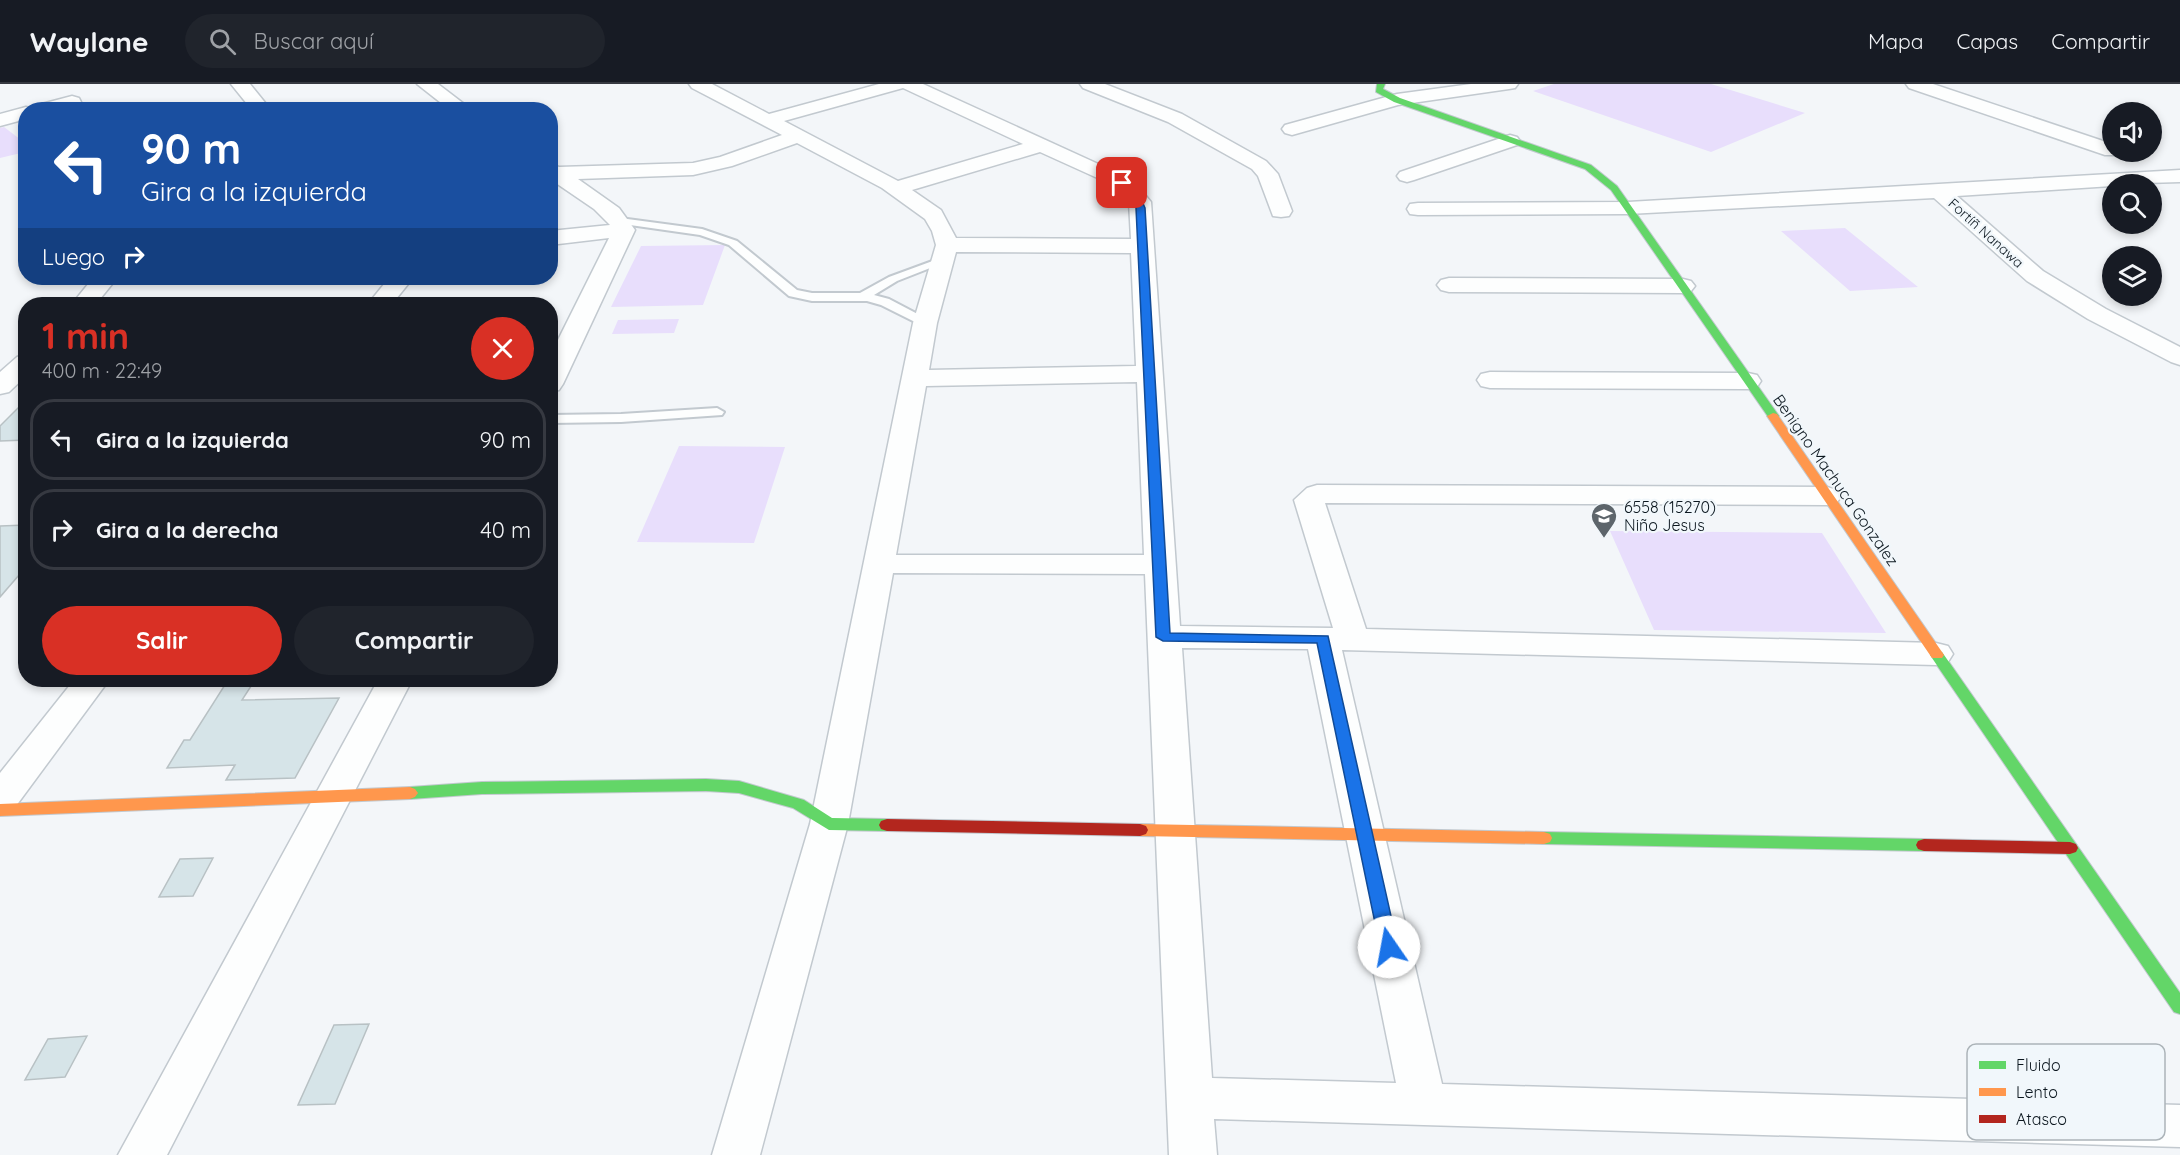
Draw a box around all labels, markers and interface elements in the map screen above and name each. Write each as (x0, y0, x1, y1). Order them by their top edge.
search box (185, 14, 605, 68)
text: Waylane (30, 24, 149, 59)
icon: search (206, 25, 239, 58)
text: Buscar aquí (254, 27, 374, 55)
text: Mapa (1868, 28, 1923, 54)
text: Capas (1956, 28, 2018, 54)
text: Compartir (2051, 28, 2150, 54)
map controls (2102, 102, 2162, 306)
button: sound (2102, 102, 2162, 162)
text: 90 m (141, 122, 241, 175)
icon: left (42, 126, 120, 204)
pin (1096, 157, 1147, 208)
icon: arrive (1105, 166, 1138, 199)
text: Gira a la izquierda (141, 174, 367, 208)
button: search (2102, 174, 2162, 234)
street label: Fortíñ Nanawa (1945, 194, 2027, 272)
icon: right (117, 240, 150, 273)
text: Luego (42, 243, 105, 271)
button: layers (2102, 246, 2162, 306)
text: 1 min (42, 313, 129, 358)
button: close (471, 317, 534, 380)
text: 400 m · 22:49 (42, 358, 162, 383)
street label: Benigno Machuca Gonzalez (1769, 390, 1903, 570)
icon: left (45, 423, 78, 456)
text: Gira a la izquierda (96, 426, 289, 454)
text: 90 m (480, 426, 531, 454)
place label: 6558 (15270) Niño Jesus (1624, 497, 1716, 535)
school or university icon: 6558 (15270) Niño Jesus (1589, 501, 1619, 539)
icon: right (45, 513, 78, 546)
text: Gira a la derecha (96, 516, 279, 544)
text: 40 m (480, 516, 531, 544)
button: Salir (42, 606, 282, 675)
button: Compartir (294, 606, 534, 675)
position arrow (1357, 915, 1421, 979)
legend (1967, 1044, 2165, 1140)
text: Fluido (2016, 1055, 2061, 1075)
text: Lento (2016, 1082, 2058, 1102)
text: Atasco (2016, 1109, 2067, 1129)

